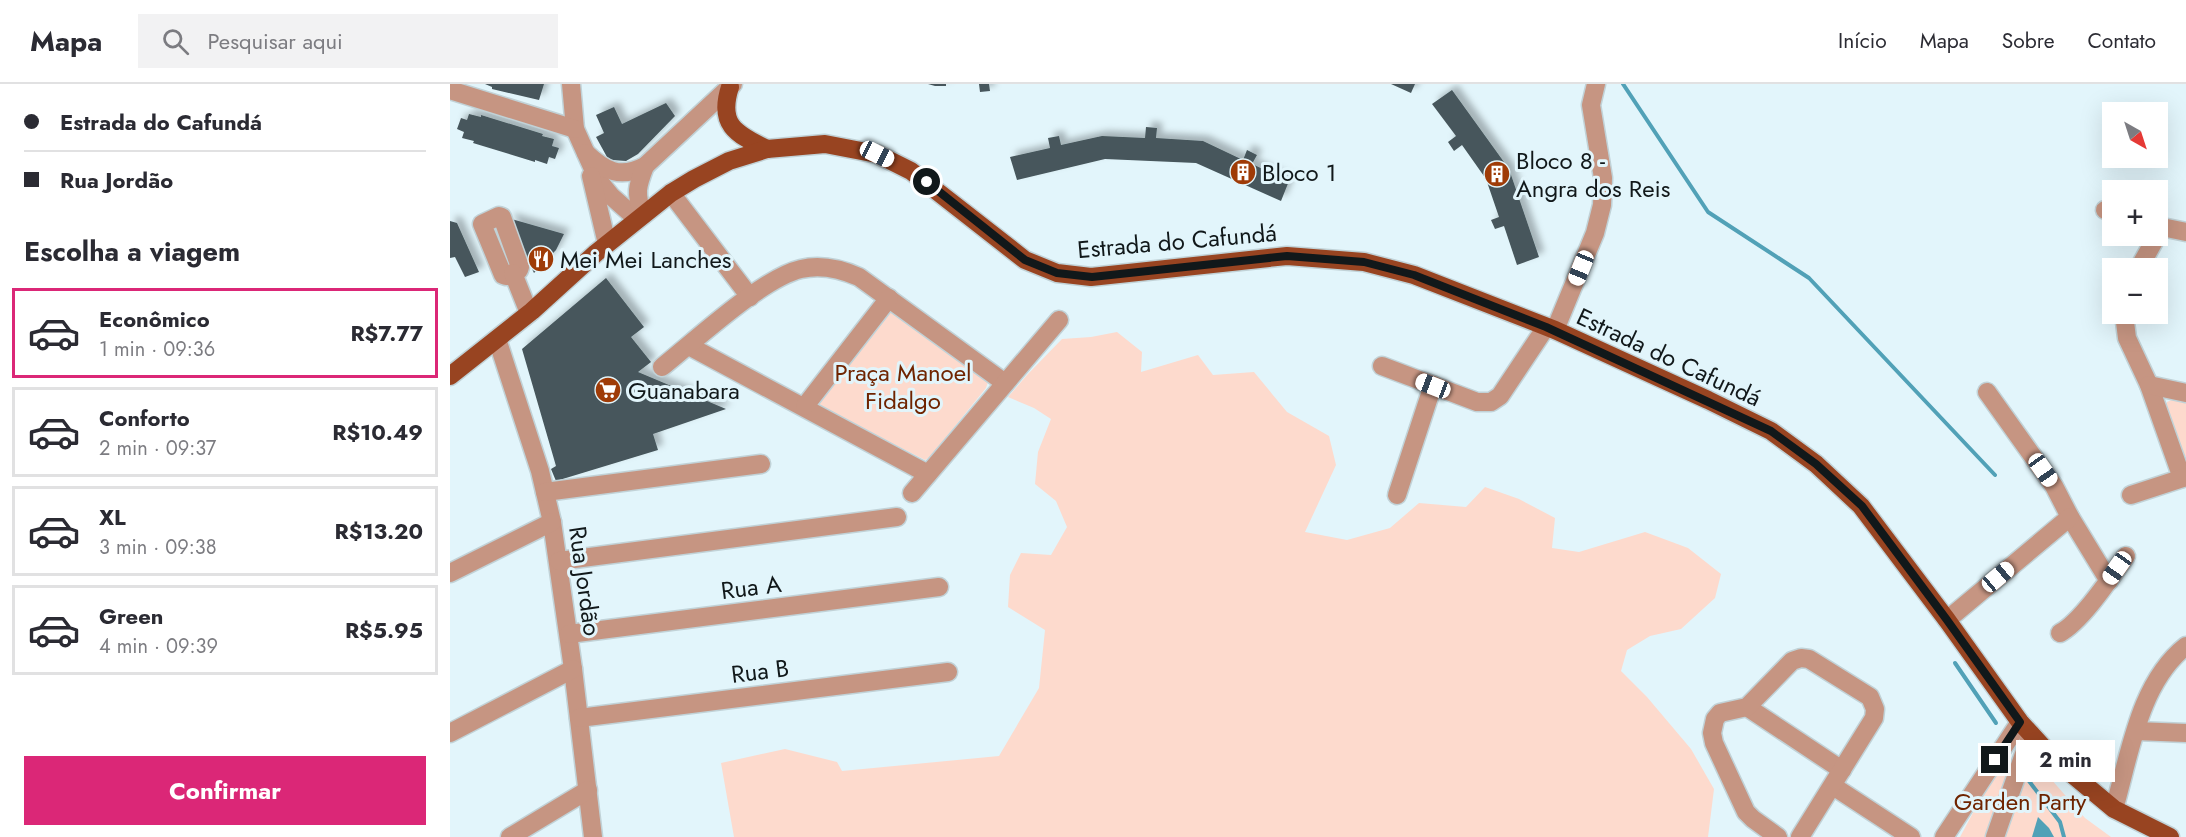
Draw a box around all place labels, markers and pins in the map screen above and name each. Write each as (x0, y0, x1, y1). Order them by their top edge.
place label: Bloco 8 - Angra dos Reis (1516, 143, 1670, 206)
place label: Bloco 1 (1262, 155, 1337, 190)
building icon: Bloco 1 (1228, 157, 1258, 187)
building icon: Bloco 8 - Angra dos Reis (1482, 159, 1512, 189)
place label: Mei Mei Lanches (560, 242, 732, 277)
restaurant icon: Mei Mei Lanches (526, 244, 556, 274)
place label: Guanabara (628, 373, 740, 408)
supermarket icon: Guanabara (593, 375, 623, 405)

